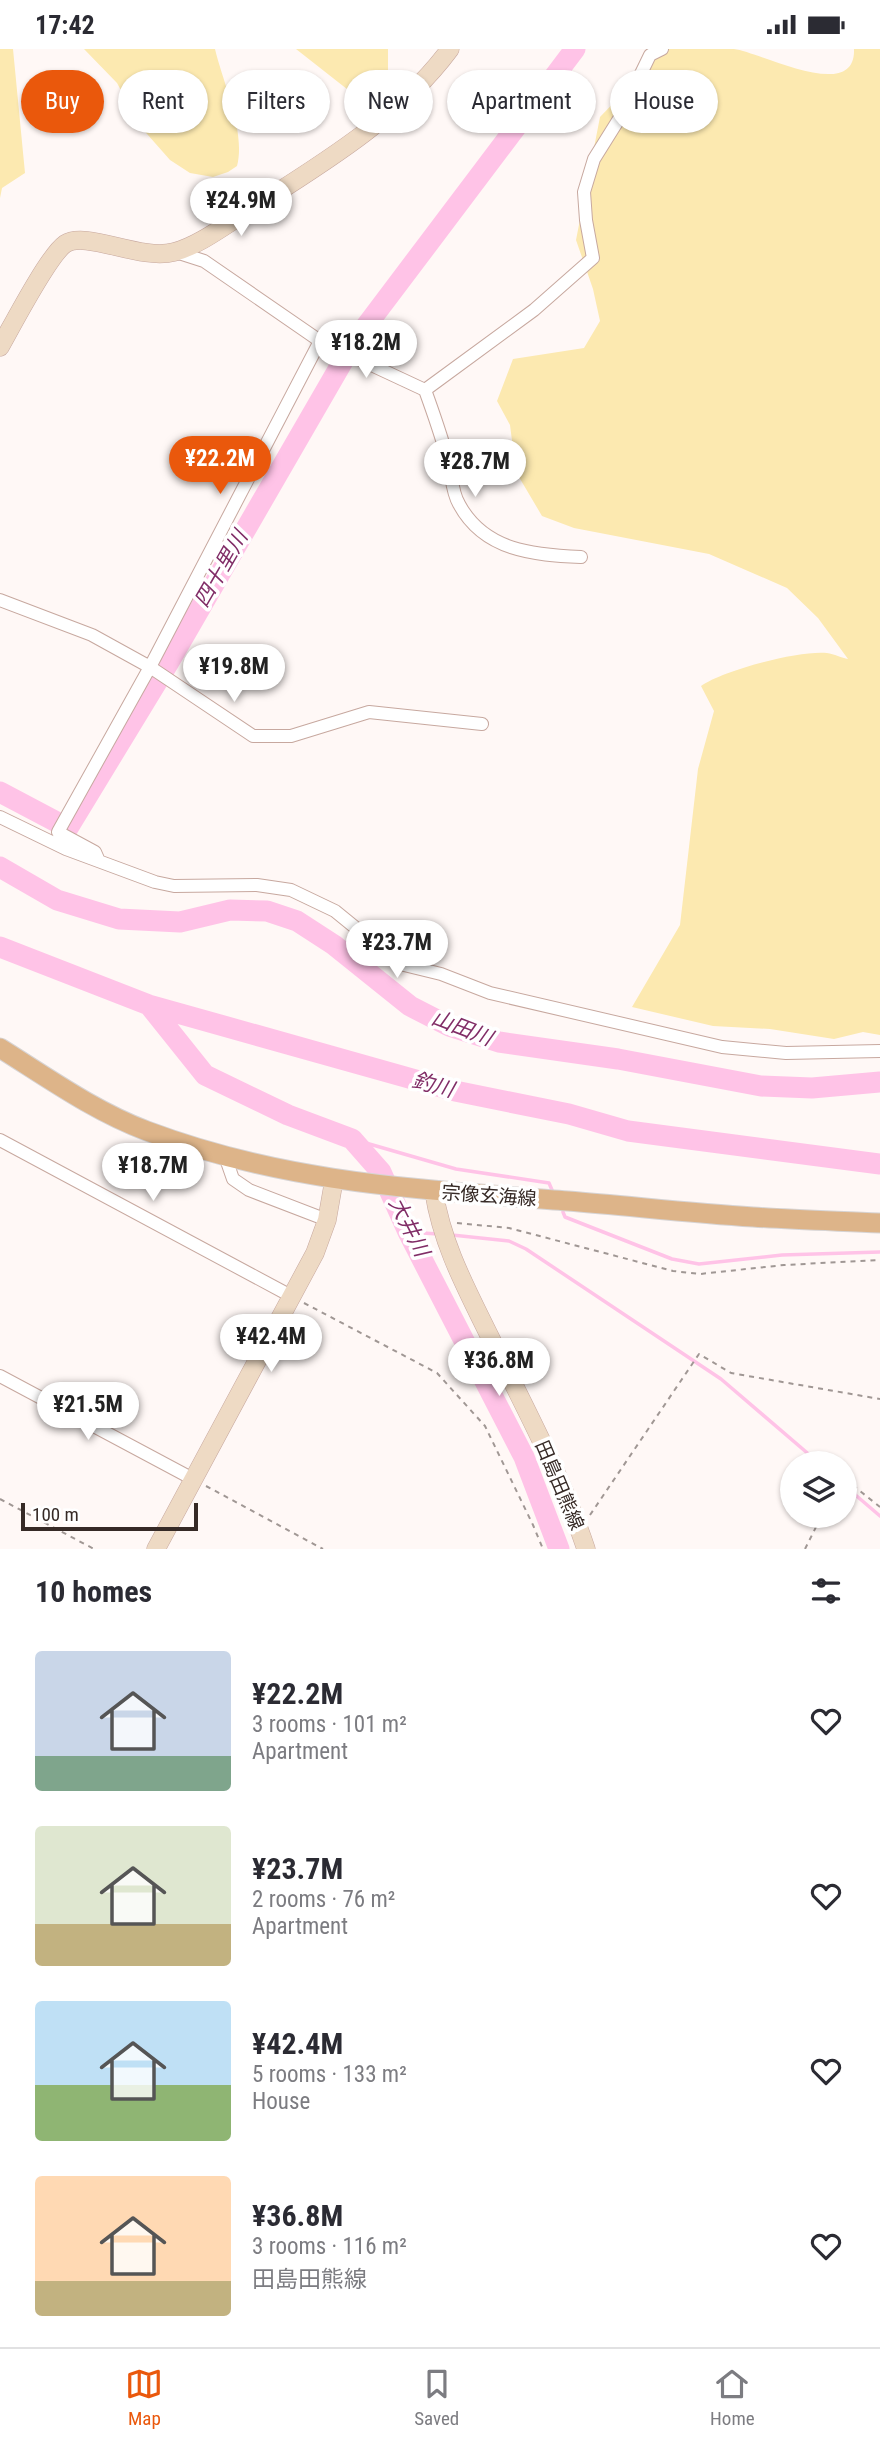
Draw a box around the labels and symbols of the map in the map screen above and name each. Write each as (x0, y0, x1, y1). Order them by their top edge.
pin: ¥24.9M (184, 179, 298, 238)
pin: ¥18.2M (309, 321, 423, 380)
pin: ¥22.2M (163, 437, 277, 496)
pin: ¥28.7M (418, 440, 532, 499)
water label: 四十里川 (190, 525, 253, 611)
pin: ¥19.8M (177, 645, 291, 704)
pin: ¥23.7M (340, 921, 454, 980)
water label: 山田川 (428, 1006, 498, 1051)
water label: 釣川 (410, 1068, 458, 1103)
pin: ¥18.7M (96, 1143, 210, 1203)
street label: 宗像玄海線 (441, 1181, 537, 1210)
water label: 大井川 (384, 1193, 435, 1262)
pin: ¥42.4M (214, 1315, 328, 1374)
pin: ¥36.8M (442, 1339, 556, 1398)
pin: ¥21.5M (31, 1383, 145, 1442)
street label: 田島田熊線 (530, 1437, 589, 1533)
scale bar (21, 1500, 198, 1532)

